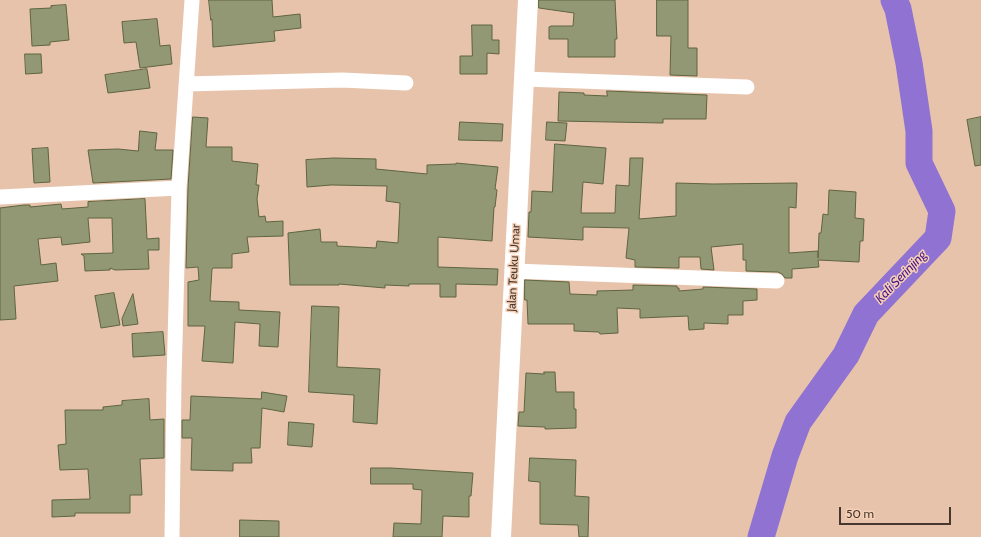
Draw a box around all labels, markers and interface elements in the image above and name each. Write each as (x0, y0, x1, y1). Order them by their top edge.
street label: Jalan Teuku Umar (505, 224, 523, 312)
water label: Kali Serinjing (872, 247, 930, 307)
scale bar (841, 499, 953, 525)
text: 50 m (846, 506, 874, 521)

